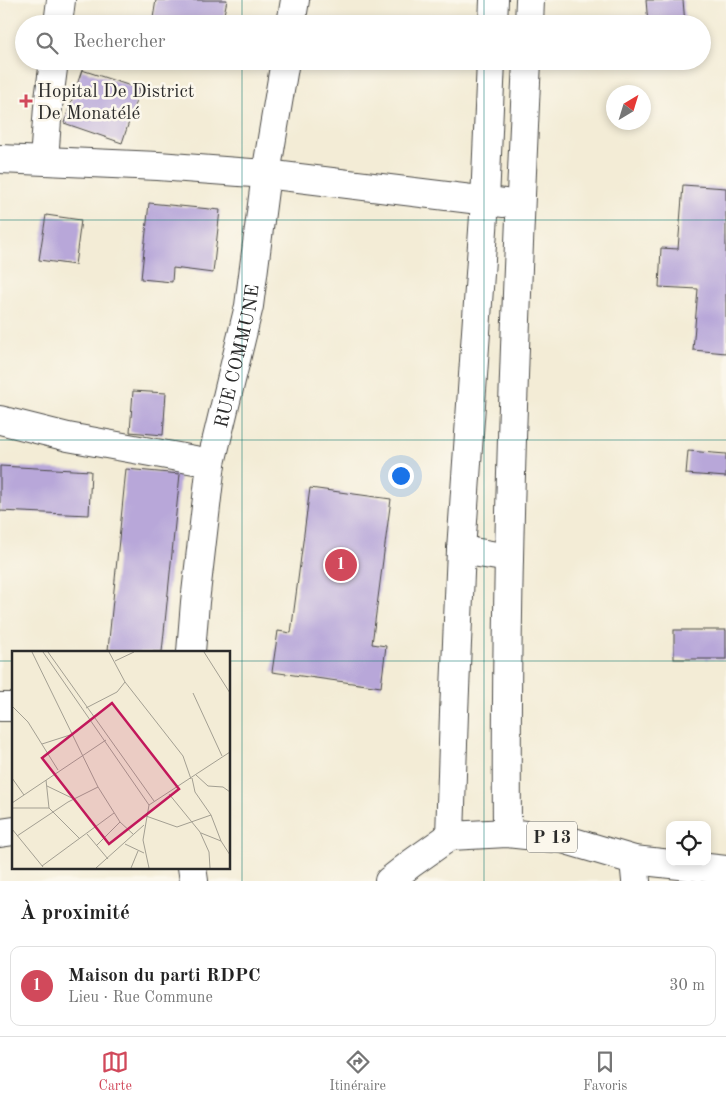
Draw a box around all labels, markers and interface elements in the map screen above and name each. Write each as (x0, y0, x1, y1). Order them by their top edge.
search box (15, 15, 711, 70)
icon: search (33, 29, 61, 57)
text: Rechercher (73, 33, 166, 52)
place label: Hopital De District De Monatélé (37, 83, 194, 124)
north arrow (606, 85, 651, 130)
marker: Hopital De District De Monatélé (19, 94, 33, 108)
street label: RUE COMMUNE (213, 284, 264, 430)
your location (388, 463, 414, 489)
pin: 1 (325, 546, 357, 584)
inset map (12, 651, 230, 868)
map controls (666, 821, 711, 866)
button: locate (666, 821, 711, 866)
road number: P 13 (527, 822, 577, 852)
text: À proximité (20, 903, 130, 924)
text: Maison du parti RDPC (68, 967, 261, 986)
text: 1 (32, 978, 42, 994)
text: 30 m (669, 978, 705, 994)
text: Lieu · Rue Commune (68, 990, 213, 1006)
tab: Carte (99, 1048, 132, 1095)
tab: Itinéraire (329, 1048, 386, 1095)
tab: Favoris (583, 1048, 627, 1095)

